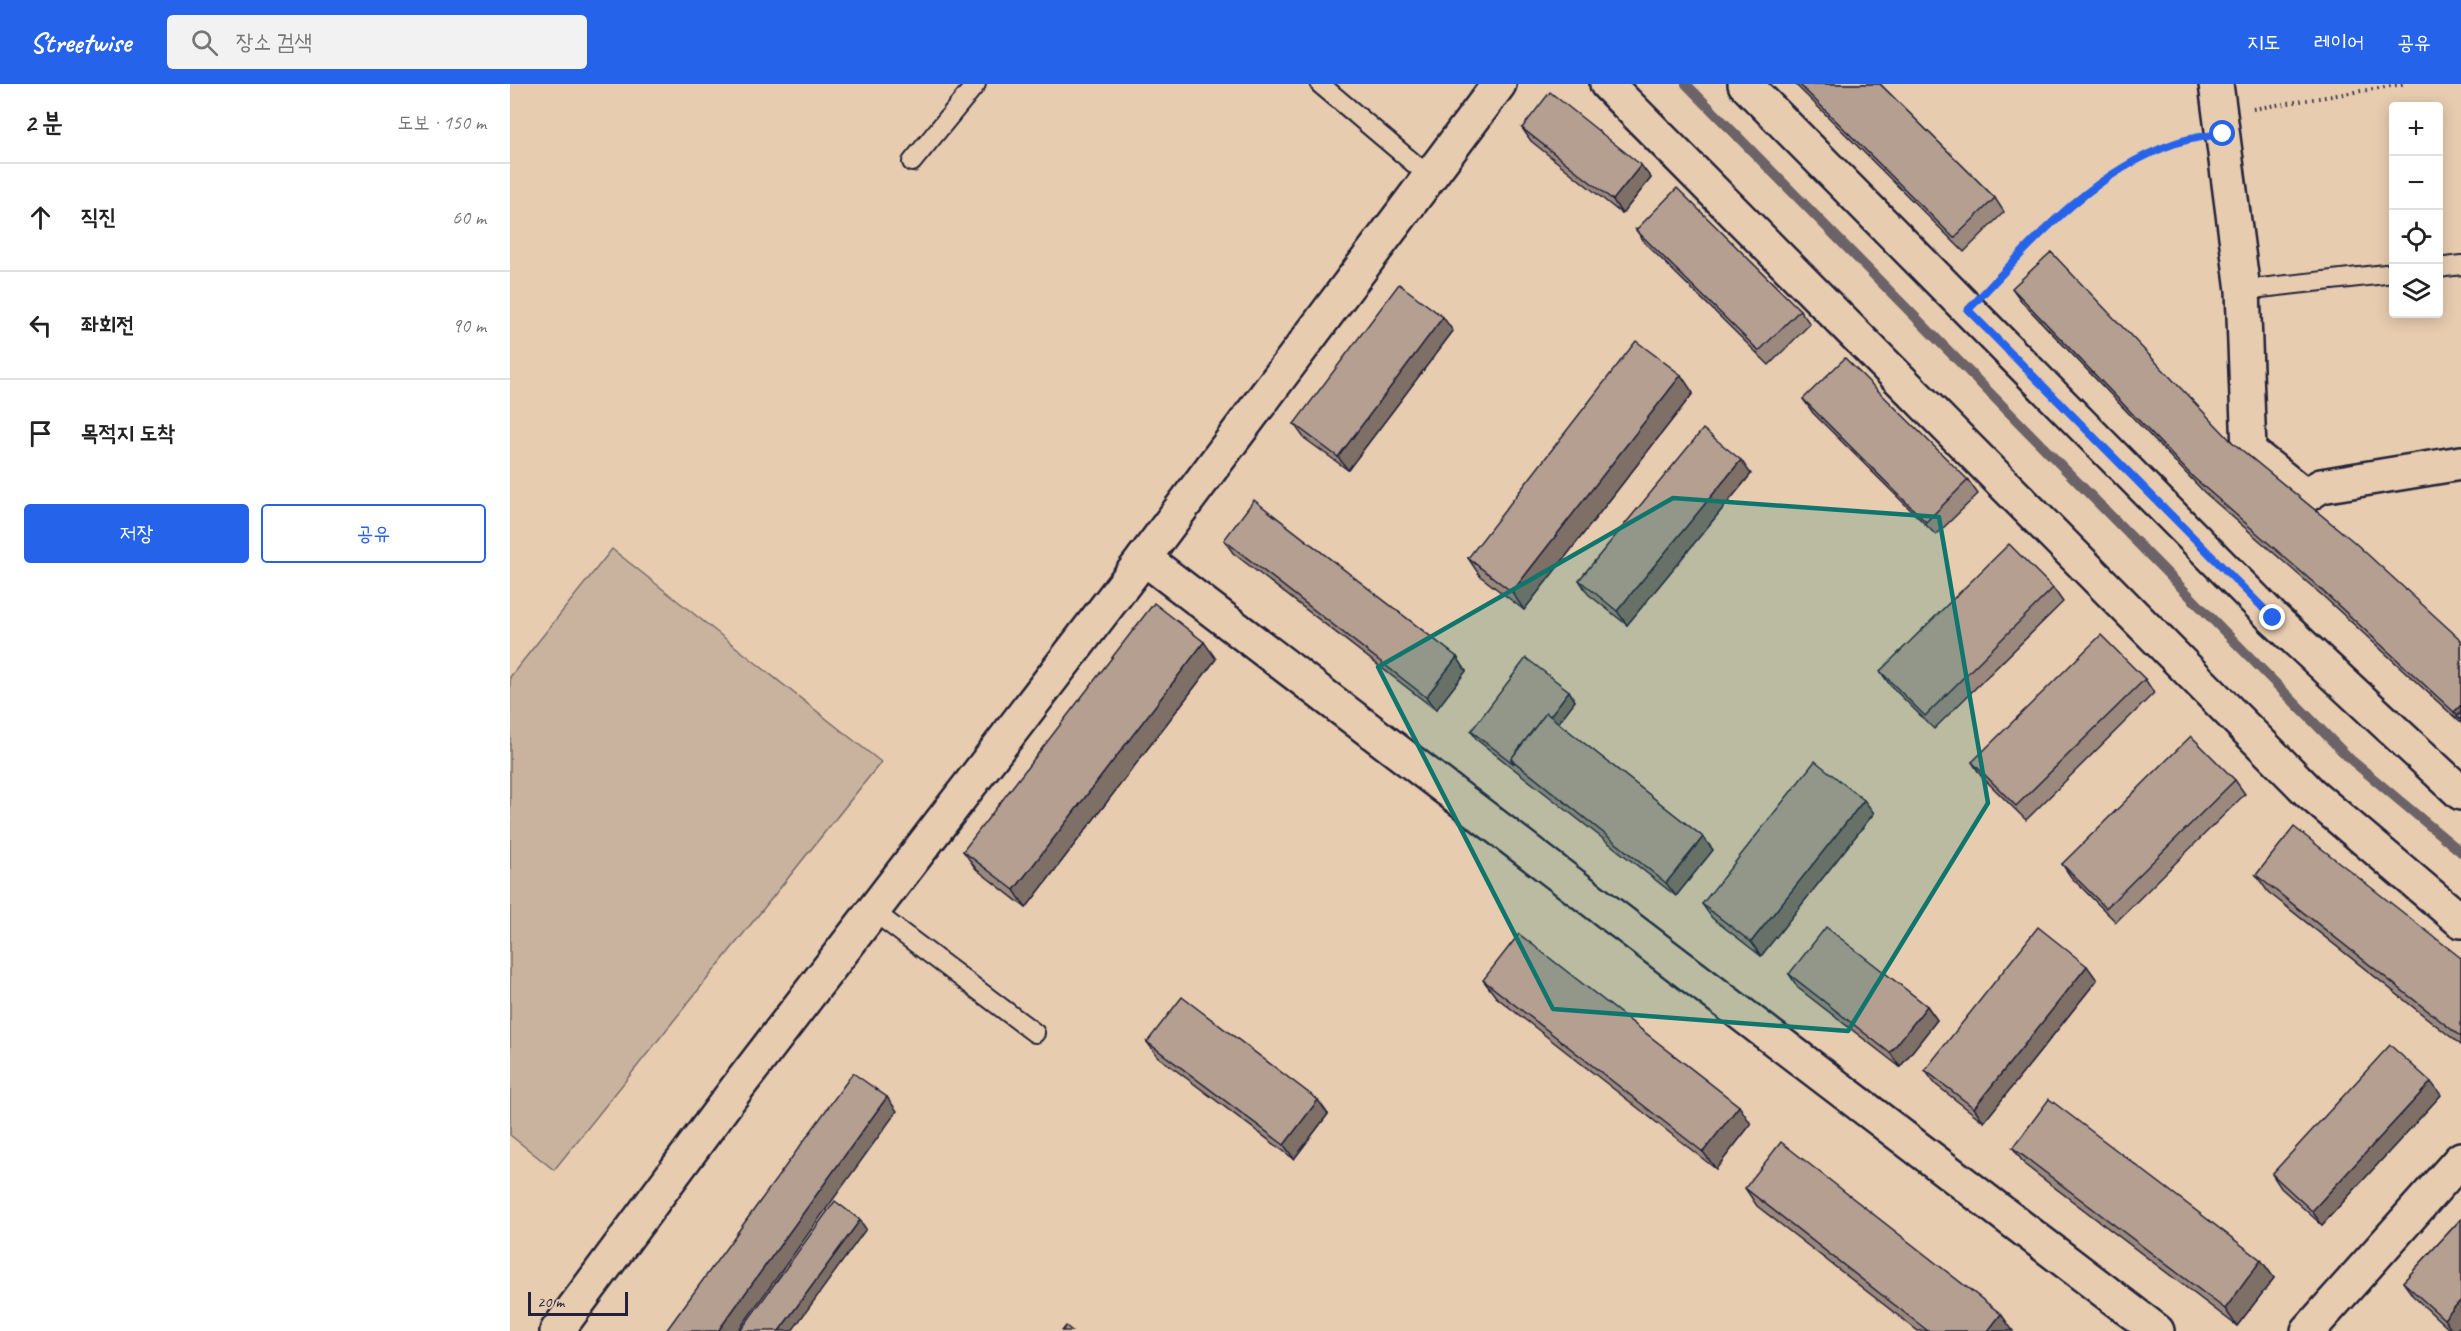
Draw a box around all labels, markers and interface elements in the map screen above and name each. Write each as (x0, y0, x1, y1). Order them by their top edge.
search box (167, 15, 587, 69)
text: Streetwise (30, 25, 131, 60)
icon: search (188, 26, 221, 59)
text: 장소 검색 (236, 28, 312, 56)
text: 지도 (2247, 29, 2281, 55)
text: 레이어 (2314, 29, 2364, 55)
text: 공유 (2397, 29, 2431, 55)
map controls (2389, 102, 2443, 318)
button: + (2389, 102, 2443, 156)
text: 2 분 (24, 106, 63, 139)
text: 도보 · 150 m (397, 110, 486, 135)
route start (2209, 120, 2235, 146)
button: − (2389, 156, 2443, 210)
icon: ahead (24, 201, 57, 234)
text: 직진 (81, 203, 116, 231)
text: 60 m (452, 205, 486, 230)
button: locate (2389, 210, 2443, 264)
button: layers (2389, 264, 2443, 318)
icon: left (24, 309, 57, 342)
text: 좌회전 (81, 311, 134, 339)
text: 90 m (452, 313, 486, 338)
icon: arrive (24, 417, 57, 450)
text: 목적지 도착 (81, 419, 175, 447)
button: 저장 (24, 504, 249, 563)
button: 공유 (261, 504, 486, 563)
route end (2259, 604, 2285, 630)
scale bar (528, 1289, 628, 1316)
text: 20 m (537, 1292, 564, 1312)

